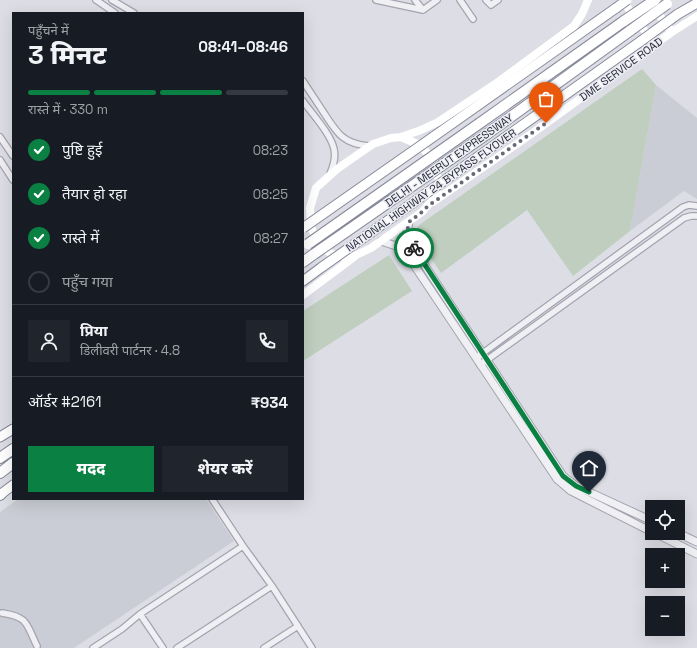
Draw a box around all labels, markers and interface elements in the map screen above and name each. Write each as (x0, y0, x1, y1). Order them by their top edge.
text: पहुँचने में (28, 22, 69, 39)
street label: DME SERVICE ROAD (577, 34, 665, 104)
text: 08:41–08:46 (198, 37, 288, 56)
text: 3 मिनट (28, 38, 106, 72)
pin (529, 82, 563, 123)
icon: bag (535, 88, 557, 110)
text: रास्ते में · 330 m (28, 101, 108, 118)
street label: DELHI - MEERUT EXPRESSWAY (382, 110, 516, 210)
street label: NATIONAL HIGHWAY 24 BYPASS FLYOVER (343, 125, 519, 255)
icon: check (28, 139, 50, 161)
text: पुष्टि हुई (62, 140, 102, 159)
text: 08:23 (253, 142, 288, 159)
icon: check (28, 183, 50, 205)
text: तैयार हो रहा (62, 184, 127, 203)
text: 08:25 (253, 186, 288, 203)
icon: check (28, 227, 50, 249)
text: रास्ते में (62, 228, 99, 247)
courier (394, 228, 434, 268)
text: 08:27 (253, 230, 288, 247)
icon: bike (403, 237, 425, 259)
text: पहुँच गया (62, 272, 113, 291)
button: person (28, 320, 70, 362)
button: phone (246, 320, 288, 362)
text: प्रिया (80, 321, 108, 340)
text: डिलीवरी पार्टनर · 4.8 (80, 342, 180, 359)
text: ऑर्डर #2161 (28, 392, 102, 411)
text: ₹934 (251, 393, 288, 412)
button: मदद (28, 446, 154, 492)
button: शेयर करें (162, 446, 288, 492)
pin (572, 451, 606, 492)
icon: home (578, 457, 600, 479)
map controls (645, 500, 685, 636)
button: locate (645, 500, 685, 540)
button: + (645, 548, 685, 588)
button: − (645, 596, 685, 636)

